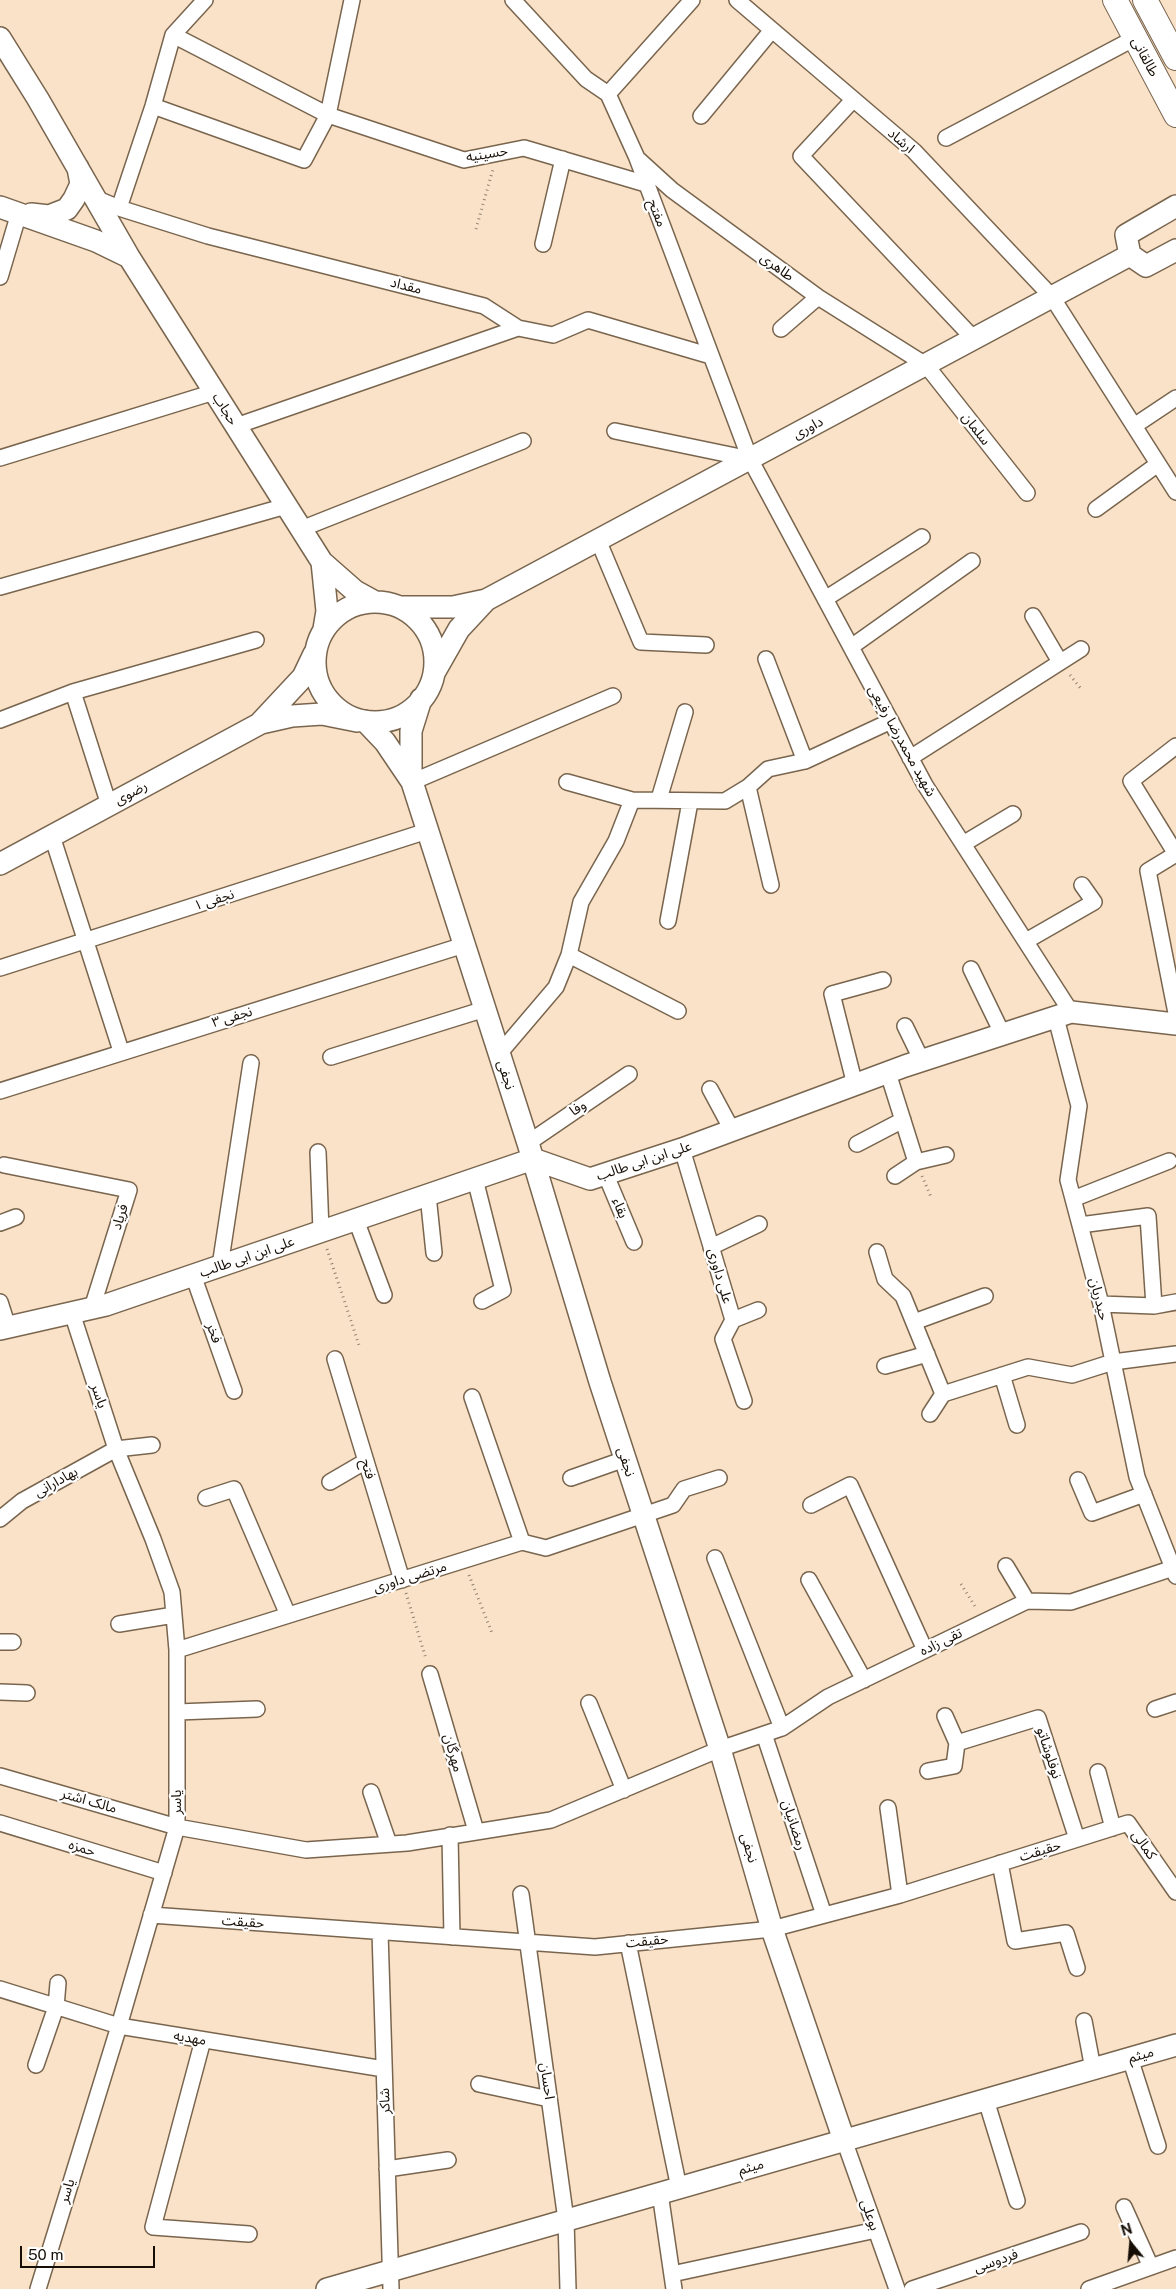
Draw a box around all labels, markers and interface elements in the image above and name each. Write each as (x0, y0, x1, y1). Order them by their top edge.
street label: طالقانی (1128, 34, 1162, 80)
street label: ارشاد (884, 125, 918, 157)
street label: حسینیه (465, 142, 509, 166)
street label: مفتح (644, 197, 670, 229)
street label: طاهری (757, 249, 797, 285)
street label: مقداد (389, 274, 423, 298)
street label: حجاب (209, 390, 241, 428)
street label: سلمان (958, 409, 994, 449)
street label: داوری (790, 413, 826, 443)
street label: شهید محمدرضا رفیعی (864, 682, 940, 800)
street label: رضوی (112, 777, 150, 809)
street label: نجفی ۱ (192, 886, 236, 914)
street label: نجفی ۳ (210, 1003, 254, 1031)
street label: نجفی (493, 1058, 519, 1092)
street label: وفا (566, 1096, 590, 1120)
street label: علی ابن ابی طالب (594, 1138, 694, 1184)
street label: بقاء (608, 1195, 632, 1221)
street label: فریاد (108, 1202, 132, 1232)
street label: علی ابن ابی طالب (197, 1233, 297, 1281)
street label: علی داوری (704, 1246, 736, 1306)
street label: حیدریان (1086, 1276, 1112, 1322)
street label: فخر (203, 1320, 225, 1346)
street label: یاسر (87, 1382, 111, 1410)
street label: نجفی (613, 1445, 639, 1479)
street label: فتح (357, 1457, 379, 1481)
street label: بهادارانی (31, 1463, 81, 1501)
street label: مرتضی داوری (371, 1558, 449, 1596)
street label: تقی زاده (917, 1625, 965, 1659)
street label: نوفلوشاتو (1033, 1725, 1065, 1781)
street label: مهرگان (440, 1732, 466, 1774)
street label: مالک اشتر (59, 1785, 119, 1817)
street label: یاسر (169, 1790, 185, 1814)
street label: رمضانیان (778, 1798, 810, 1852)
street label: کمالی (1128, 1827, 1160, 1863)
street label: نجفی (737, 1831, 761, 1865)
street label: حمزه (67, 1836, 97, 1860)
street label: حقیقت (1017, 1837, 1063, 1865)
street label: حقیقت (221, 1912, 265, 1932)
street label: حقیقت (625, 1930, 669, 1952)
street label: مهدیه (172, 2027, 208, 2049)
street label: میثم (1126, 2043, 1156, 2067)
street label: احسان (536, 2061, 558, 2101)
street label: شاکر (376, 2088, 394, 2114)
street label: میثم (736, 2155, 766, 2179)
street label: یاسر (55, 2177, 79, 2205)
street label: بوعلی (857, 2197, 883, 2233)
north arrow (1106, 2219, 1156, 2269)
text: N (1119, 2220, 1134, 2239)
scale bar (22, 2236, 158, 2268)
text: 50 m (28, 2246, 63, 2263)
street label: فردوسی (972, 2246, 1020, 2276)

